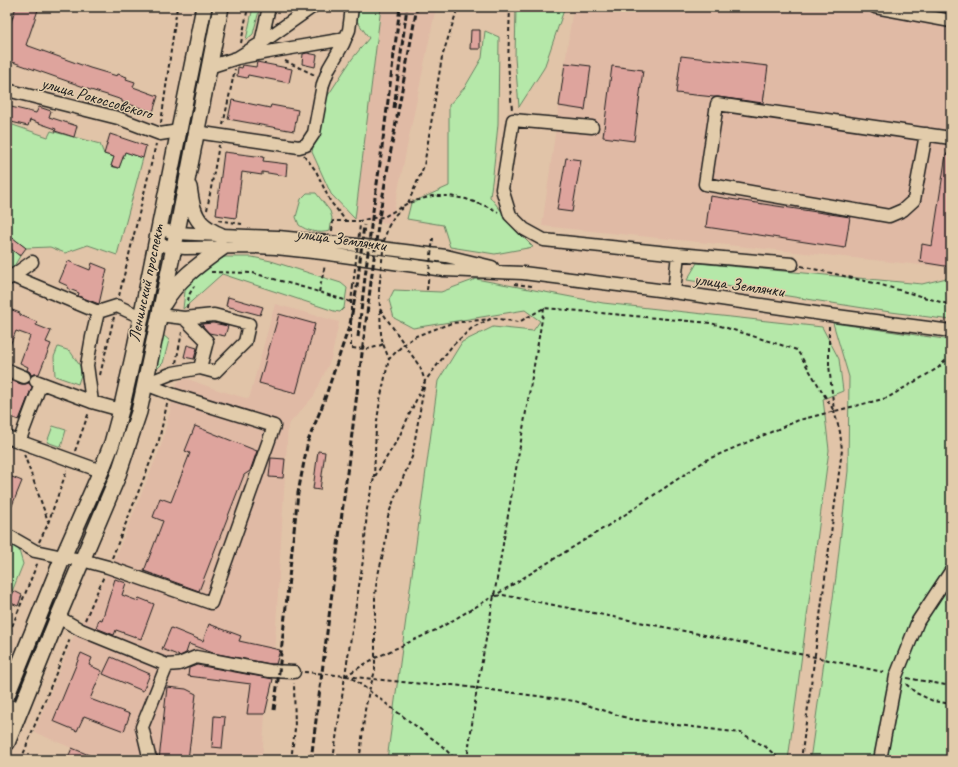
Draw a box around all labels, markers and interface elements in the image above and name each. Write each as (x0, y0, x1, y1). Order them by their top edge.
street label: улица Рокоссовского (38, 72, 157, 124)
street label: Ленинский проспект (123, 222, 169, 344)
street label: улица Землячки (294, 222, 389, 256)
street label: улица Землячки (692, 268, 787, 302)

